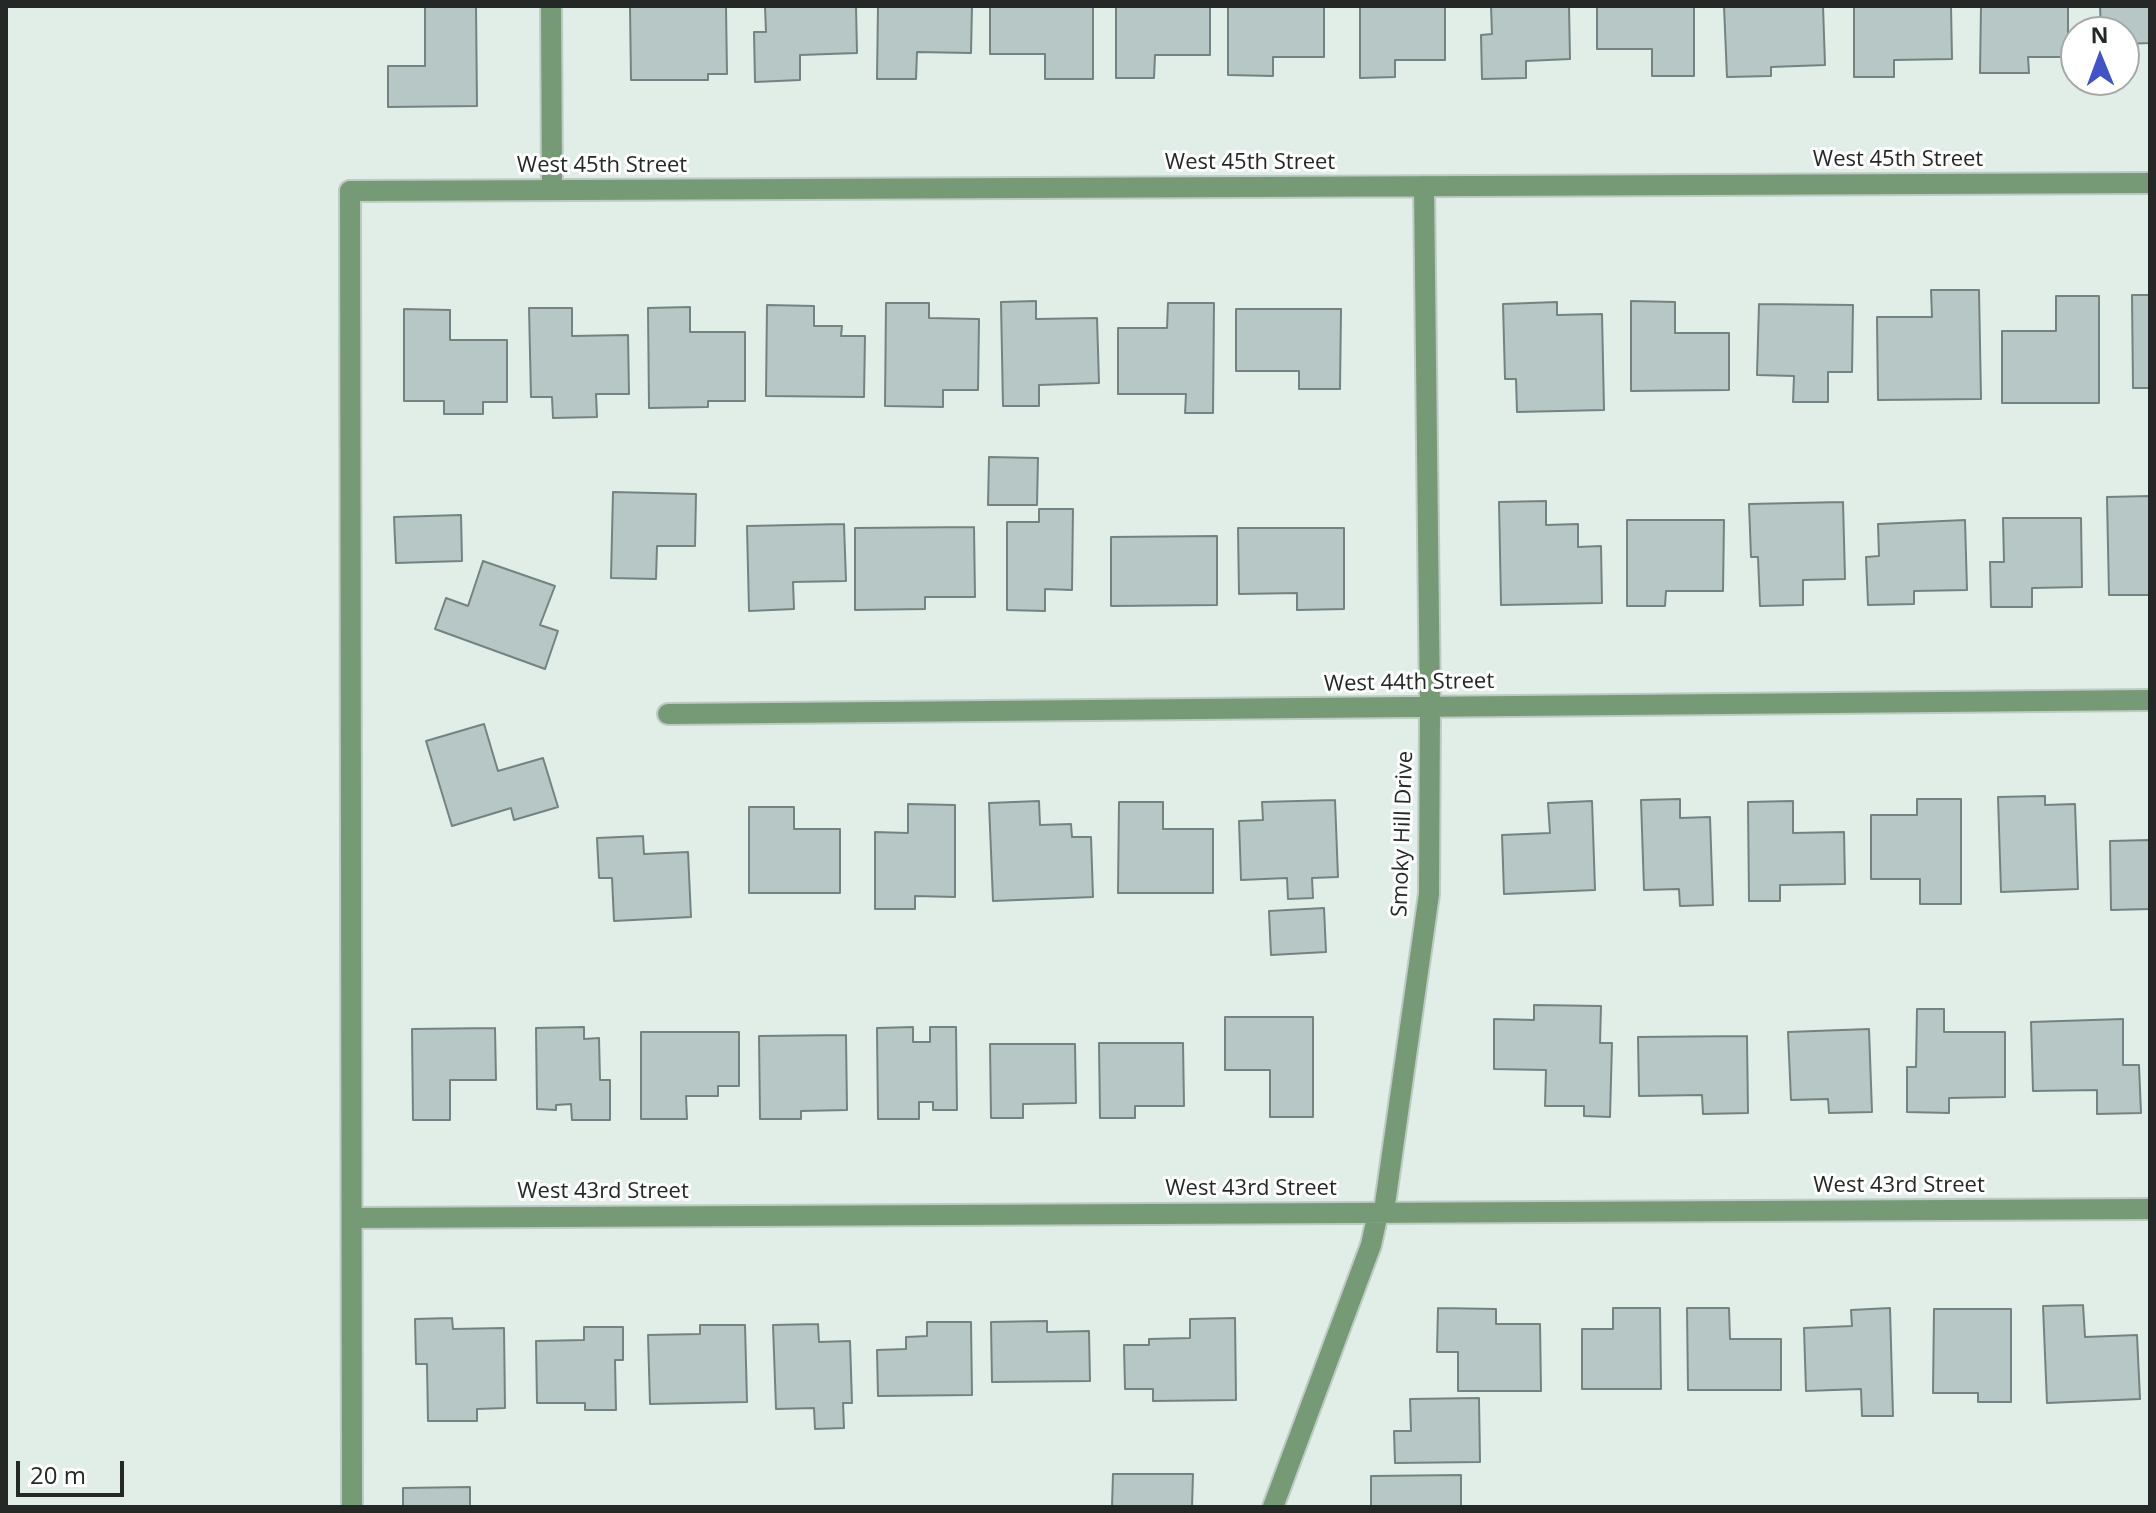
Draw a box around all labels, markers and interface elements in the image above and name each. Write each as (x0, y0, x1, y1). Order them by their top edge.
north arrow (2060, 16, 2140, 96)
text: N (2090, 19, 2109, 49)
street label: West 45th Street (1813, 147, 1983, 173)
street label: West 45th Street (1165, 150, 1335, 176)
street label: West 45th Street (517, 153, 687, 179)
street label: West 44th Street (1324, 668, 1494, 698)
street label: Smoky Hill Drive (1387, 750, 1419, 918)
street label: West 43rd Street (1813, 1173, 1985, 1199)
street label: West 43rd Street (1165, 1176, 1337, 1202)
street label: West 43rd Street (517, 1179, 689, 1205)
scale bar (20, 1445, 128, 1495)
text: 20 m (30, 1458, 86, 1491)

